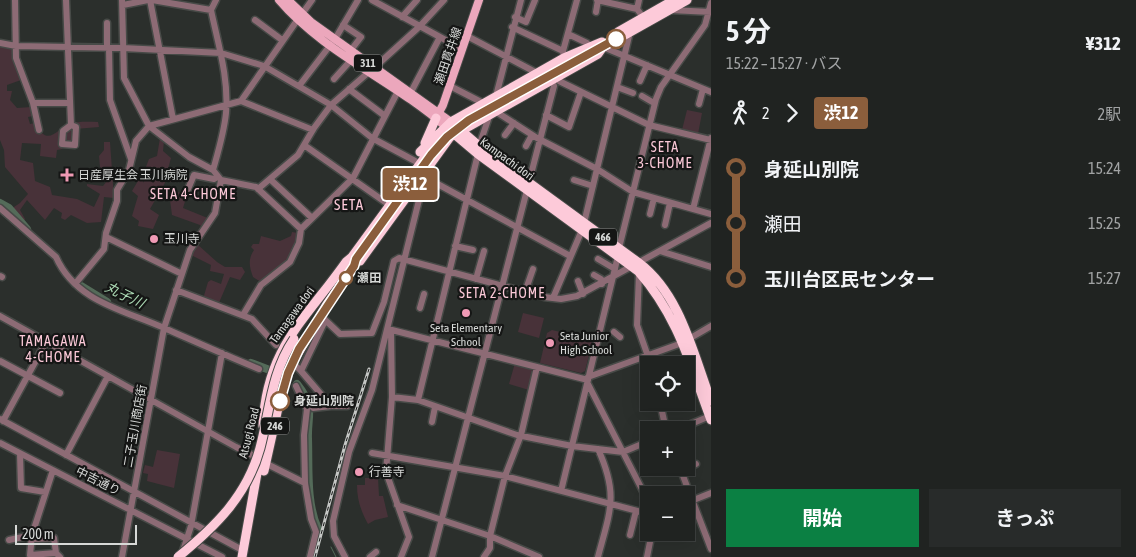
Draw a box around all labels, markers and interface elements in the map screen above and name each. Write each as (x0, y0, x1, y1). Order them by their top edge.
text: 5 分 (726, 15, 771, 47)
street label: 瀬田貫井線 (432, 25, 464, 87)
unlabelled marker (606, 29, 626, 49)
text: ¥312 (1086, 32, 1121, 54)
road number: 311 (354, 54, 382, 72)
text: 15:22 – 15:27 · バス (726, 54, 842, 72)
icon: walk (726, 99, 754, 127)
icon: forward (778, 99, 806, 127)
text: 渋12 (824, 102, 858, 123)
text: 2 (762, 104, 770, 122)
text: 2駅 (1097, 105, 1121, 123)
street label: Kampachi dori (477, 135, 537, 183)
district label: SETA 3-CHOME (637, 139, 693, 171)
text: 身延山別院 (764, 158, 859, 180)
text: 15:24 (1088, 159, 1121, 177)
marker: 日産厚生会 玉川病院 (60, 168, 74, 182)
place label: 日産厚生会 玉川病院 (78, 168, 188, 182)
line badge: 渋12 (381, 168, 439, 200)
text: 渋12 (393, 173, 427, 194)
district label: SETA 4-CHOME (150, 186, 236, 202)
district label: SETA (334, 196, 364, 213)
text: 瀬田 (764, 213, 802, 235)
text: 15:25 (1088, 214, 1121, 232)
road number: 466 (589, 228, 617, 246)
place label: 玉川寺 (164, 232, 200, 246)
marker: 玉川寺 (148, 233, 160, 245)
text: 玉川台区民センター (764, 268, 935, 290)
text: 15:27 (1088, 269, 1121, 287)
marker: 瀬田 (339, 271, 353, 285)
place label: 瀬田 (357, 271, 381, 285)
water label: 丸子川 (103, 279, 149, 312)
street label: Tamagawa dori (267, 284, 317, 346)
district label: SETA 2-CHOME (459, 285, 545, 301)
marker: Seta Elementary School (460, 307, 472, 319)
place label: Seta Elementary School (430, 321, 502, 349)
place label: Seta Junior High School (560, 329, 613, 357)
district label: TAMAGAWA 4-CHOME (19, 333, 87, 365)
marker: Seta Junior High School (544, 337, 556, 349)
map controls (640, 356, 695, 541)
button: locate (640, 356, 695, 411)
street label: 二子玉川商店街 (121, 383, 149, 469)
marker: 身延山別院 (270, 391, 290, 411)
place label: 身延山別院 (294, 394, 354, 408)
street label: Atsugi Road (236, 406, 262, 460)
road number: 246 (261, 418, 289, 434)
button: + (640, 421, 695, 476)
street label: 中吉通り (73, 464, 123, 498)
place label: 行善寺 (369, 465, 405, 479)
marker: 行善寺 (353, 466, 365, 478)
button: − (640, 486, 695, 541)
button: 開始 (726, 489, 919, 547)
button: きっぷ (929, 489, 1121, 547)
scale bar (15, 522, 138, 545)
text: 200 m (22, 526, 54, 542)

